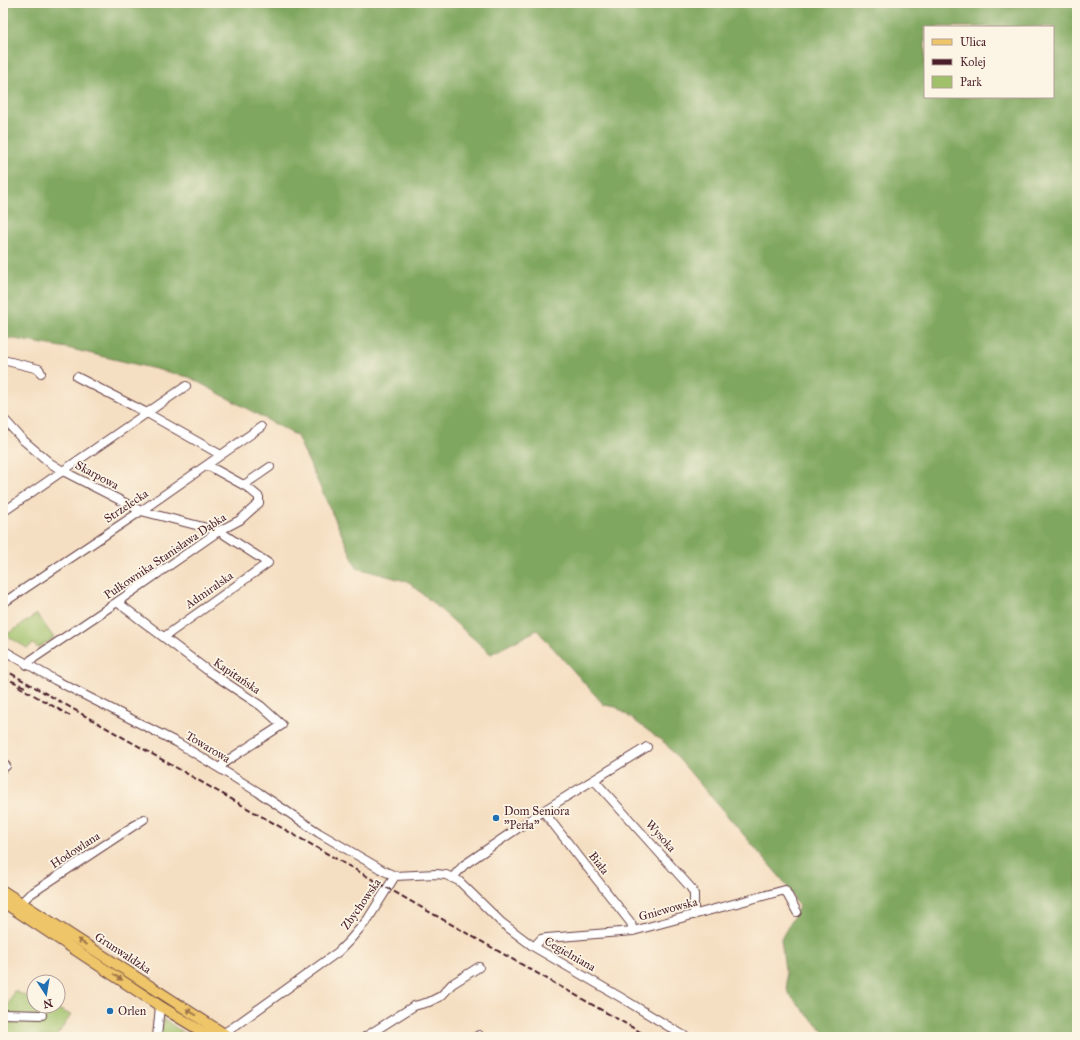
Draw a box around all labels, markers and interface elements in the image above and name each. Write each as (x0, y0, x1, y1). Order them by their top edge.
legend (924, 26, 1054, 98)
text: Ulica (960, 35, 987, 49)
text: Kolej (960, 55, 986, 69)
text: Park (960, 75, 982, 89)
street label: Skarpowa (73, 458, 122, 493)
street label: Strzelecka (101, 486, 151, 526)
street label: Pułkownika Stanisława Dąbka (101, 509, 229, 602)
street label: Admiralska (182, 568, 236, 612)
street label: Kapitańska (211, 655, 264, 697)
street label: Towarowa (183, 728, 234, 766)
place label: Dom Seniora "Perła" (504, 804, 570, 832)
marker: Dom Seniora "Perła" (491, 813, 501, 823)
street label: Wysoka (643, 817, 680, 855)
street label: Hodowlana (48, 828, 103, 871)
street label: Biała (586, 849, 613, 878)
street label: Zbychowska (338, 875, 384, 932)
street label: Gniewowska (637, 894, 700, 924)
street label: Grunwaldzka (92, 930, 155, 977)
street label: Cegielniana (541, 934, 599, 976)
one-way arrow (77, 938, 87, 946)
one-way arrow (113, 973, 123, 981)
north arrow (26, 974, 66, 1014)
text: N (41, 996, 54, 1011)
place label: Orlen (118, 1004, 147, 1018)
marker: Orlen (105, 1006, 115, 1016)
one-way arrow (186, 1008, 196, 1016)

